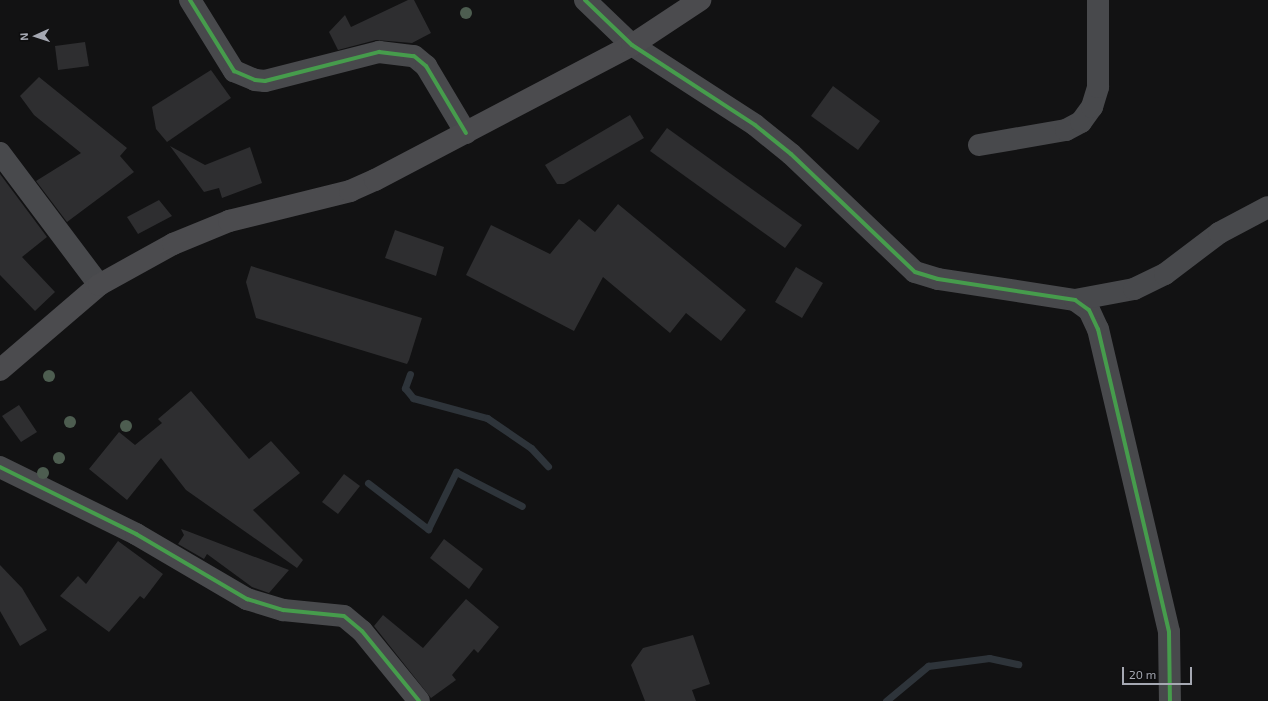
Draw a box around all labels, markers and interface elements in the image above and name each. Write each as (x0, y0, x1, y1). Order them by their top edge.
north arrow (16, 16, 56, 56)
text: N (17, 32, 30, 41)
scale bar (1124, 659, 1194, 685)
text: 20 m (1129, 667, 1156, 681)

